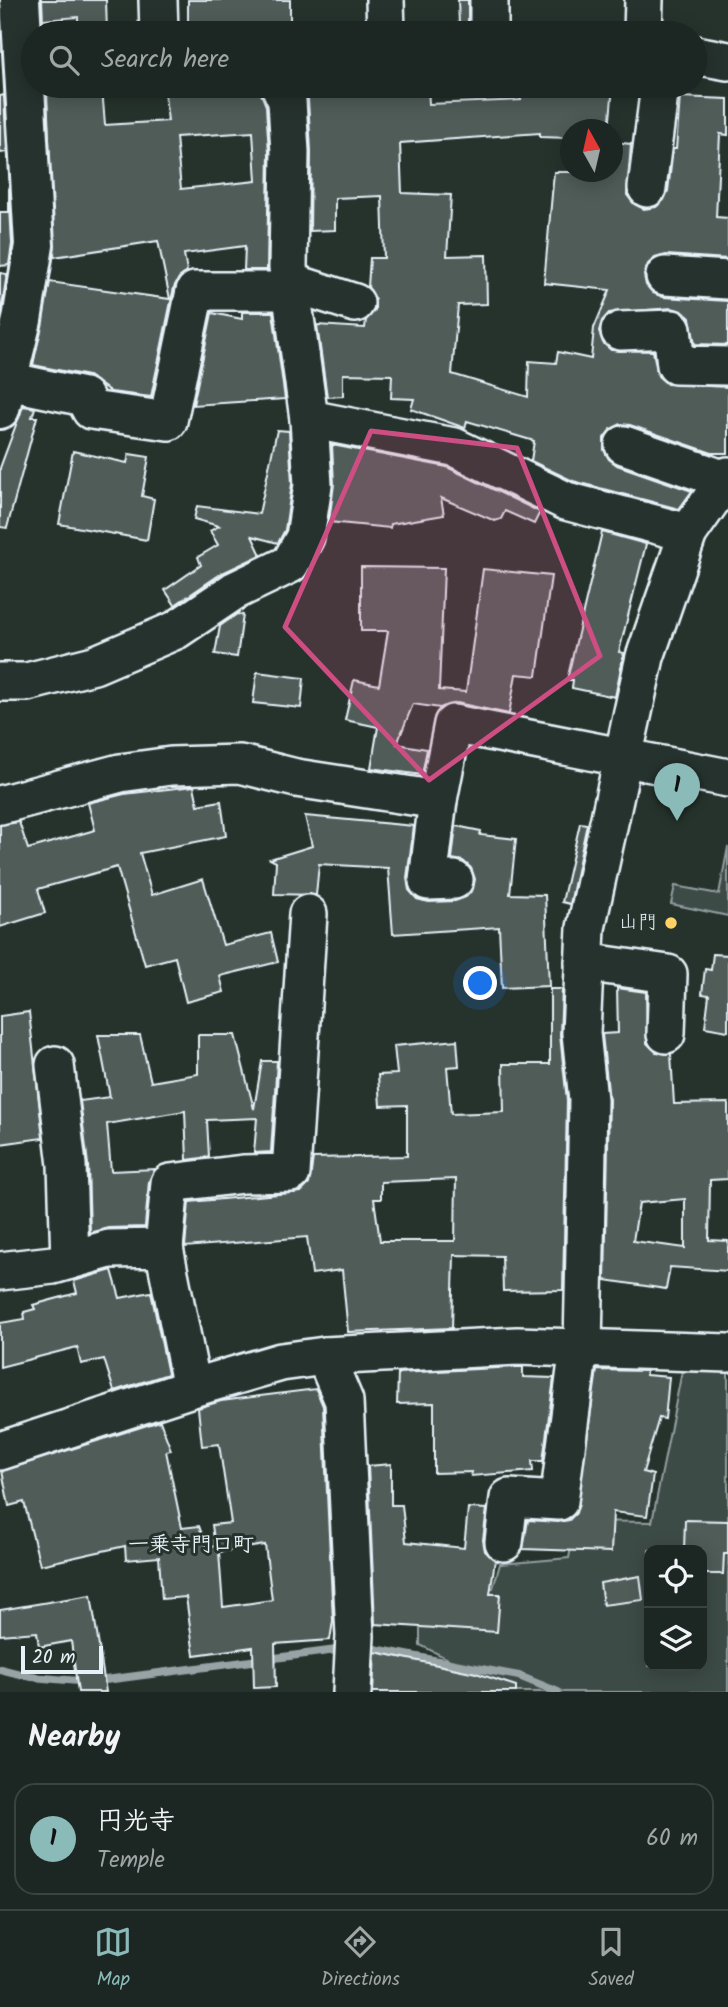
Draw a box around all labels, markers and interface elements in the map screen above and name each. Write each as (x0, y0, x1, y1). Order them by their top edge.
search box (21, 21, 707, 98)
text: Search here (101, 39, 229, 81)
icon: search (45, 41, 83, 79)
north arrow (560, 119, 623, 182)
pin: 1 (654, 763, 700, 821)
place label: 山門 (619, 908, 657, 938)
marker: 山門 (663, 915, 679, 931)
your location (463, 966, 497, 1000)
district label: 一乗寺門口町 (128, 1529, 254, 1562)
map controls (644, 1545, 707, 1671)
button: locate (644, 1545, 707, 1608)
button: layers (644, 1608, 707, 1671)
scale bar (21, 1643, 103, 1675)
text: 20 m (32, 1643, 75, 1673)
text: Nearby (28, 1714, 120, 1762)
text: 円光寺 (97, 1801, 175, 1843)
text: 1 (50, 1821, 56, 1857)
text: 60 m (646, 1821, 698, 1857)
text: Temple (97, 1843, 165, 1879)
tab: Map (94, 1923, 132, 1995)
tab: Directions (321, 1923, 400, 1995)
tab: Saved (589, 1923, 634, 1995)

